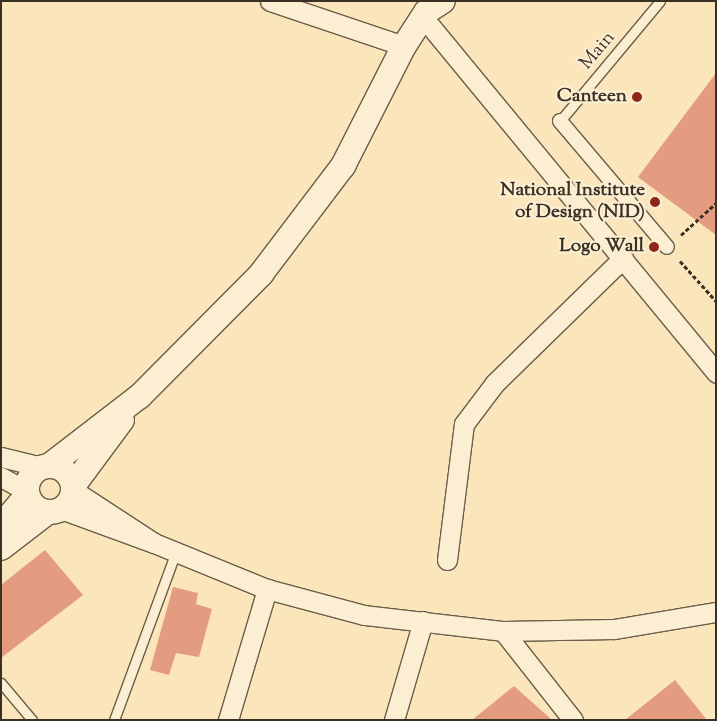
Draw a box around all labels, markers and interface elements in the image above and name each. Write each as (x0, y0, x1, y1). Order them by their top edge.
street label: Main (575, 27, 621, 75)
place label: Canteen (557, 86, 627, 108)
marker: Canteen (631, 91, 643, 103)
place label: National Institute of Design (NID) (500, 180, 645, 224)
marker: National Institute of Design (NID) (649, 196, 661, 208)
place label: Logo Wall (559, 236, 644, 258)
marker: Logo Wall (648, 241, 660, 253)

